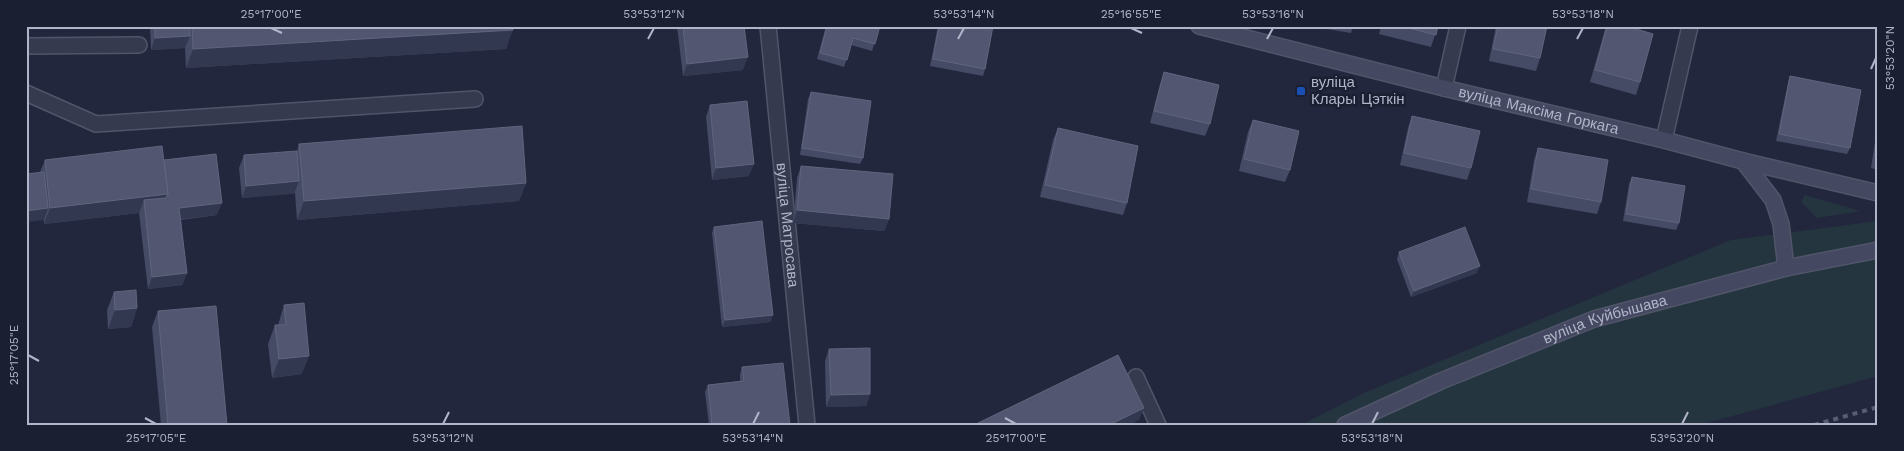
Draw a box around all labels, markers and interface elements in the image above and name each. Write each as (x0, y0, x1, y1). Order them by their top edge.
text: 25°17'00"E (240, 7, 302, 21)
text: 53°53'12"N (623, 7, 685, 21)
text: 53°53'14"N (933, 7, 995, 21)
text: 25°16'55"E (1101, 7, 1162, 21)
text: 53°53'16"N (1242, 7, 1304, 21)
text: 53°53'18"N (1552, 7, 1614, 21)
text: 53°53'20"N (1883, 26, 1897, 90)
place label: вуліца Клары Цэткін (1311, 73, 1405, 108)
street label: вуліца Максіма Горкага (1457, 83, 1621, 138)
marker: вуліца Клары Цэткін (1295, 85, 1307, 97)
street label: вуліца Матросава (772, 162, 803, 289)
street label: вуліца Куйбышава (1540, 291, 1670, 348)
text: 25°17'05"E (7, 324, 21, 385)
text: 25°17'05"E (126, 431, 187, 445)
text: 53°53'12"N (412, 431, 474, 445)
text: 53°53'14"N (722, 431, 784, 445)
text: 25°17'00"E (985, 431, 1047, 445)
text: 53°53'18"N (1341, 431, 1403, 445)
text: 53°53'20"N (1650, 431, 1714, 445)

